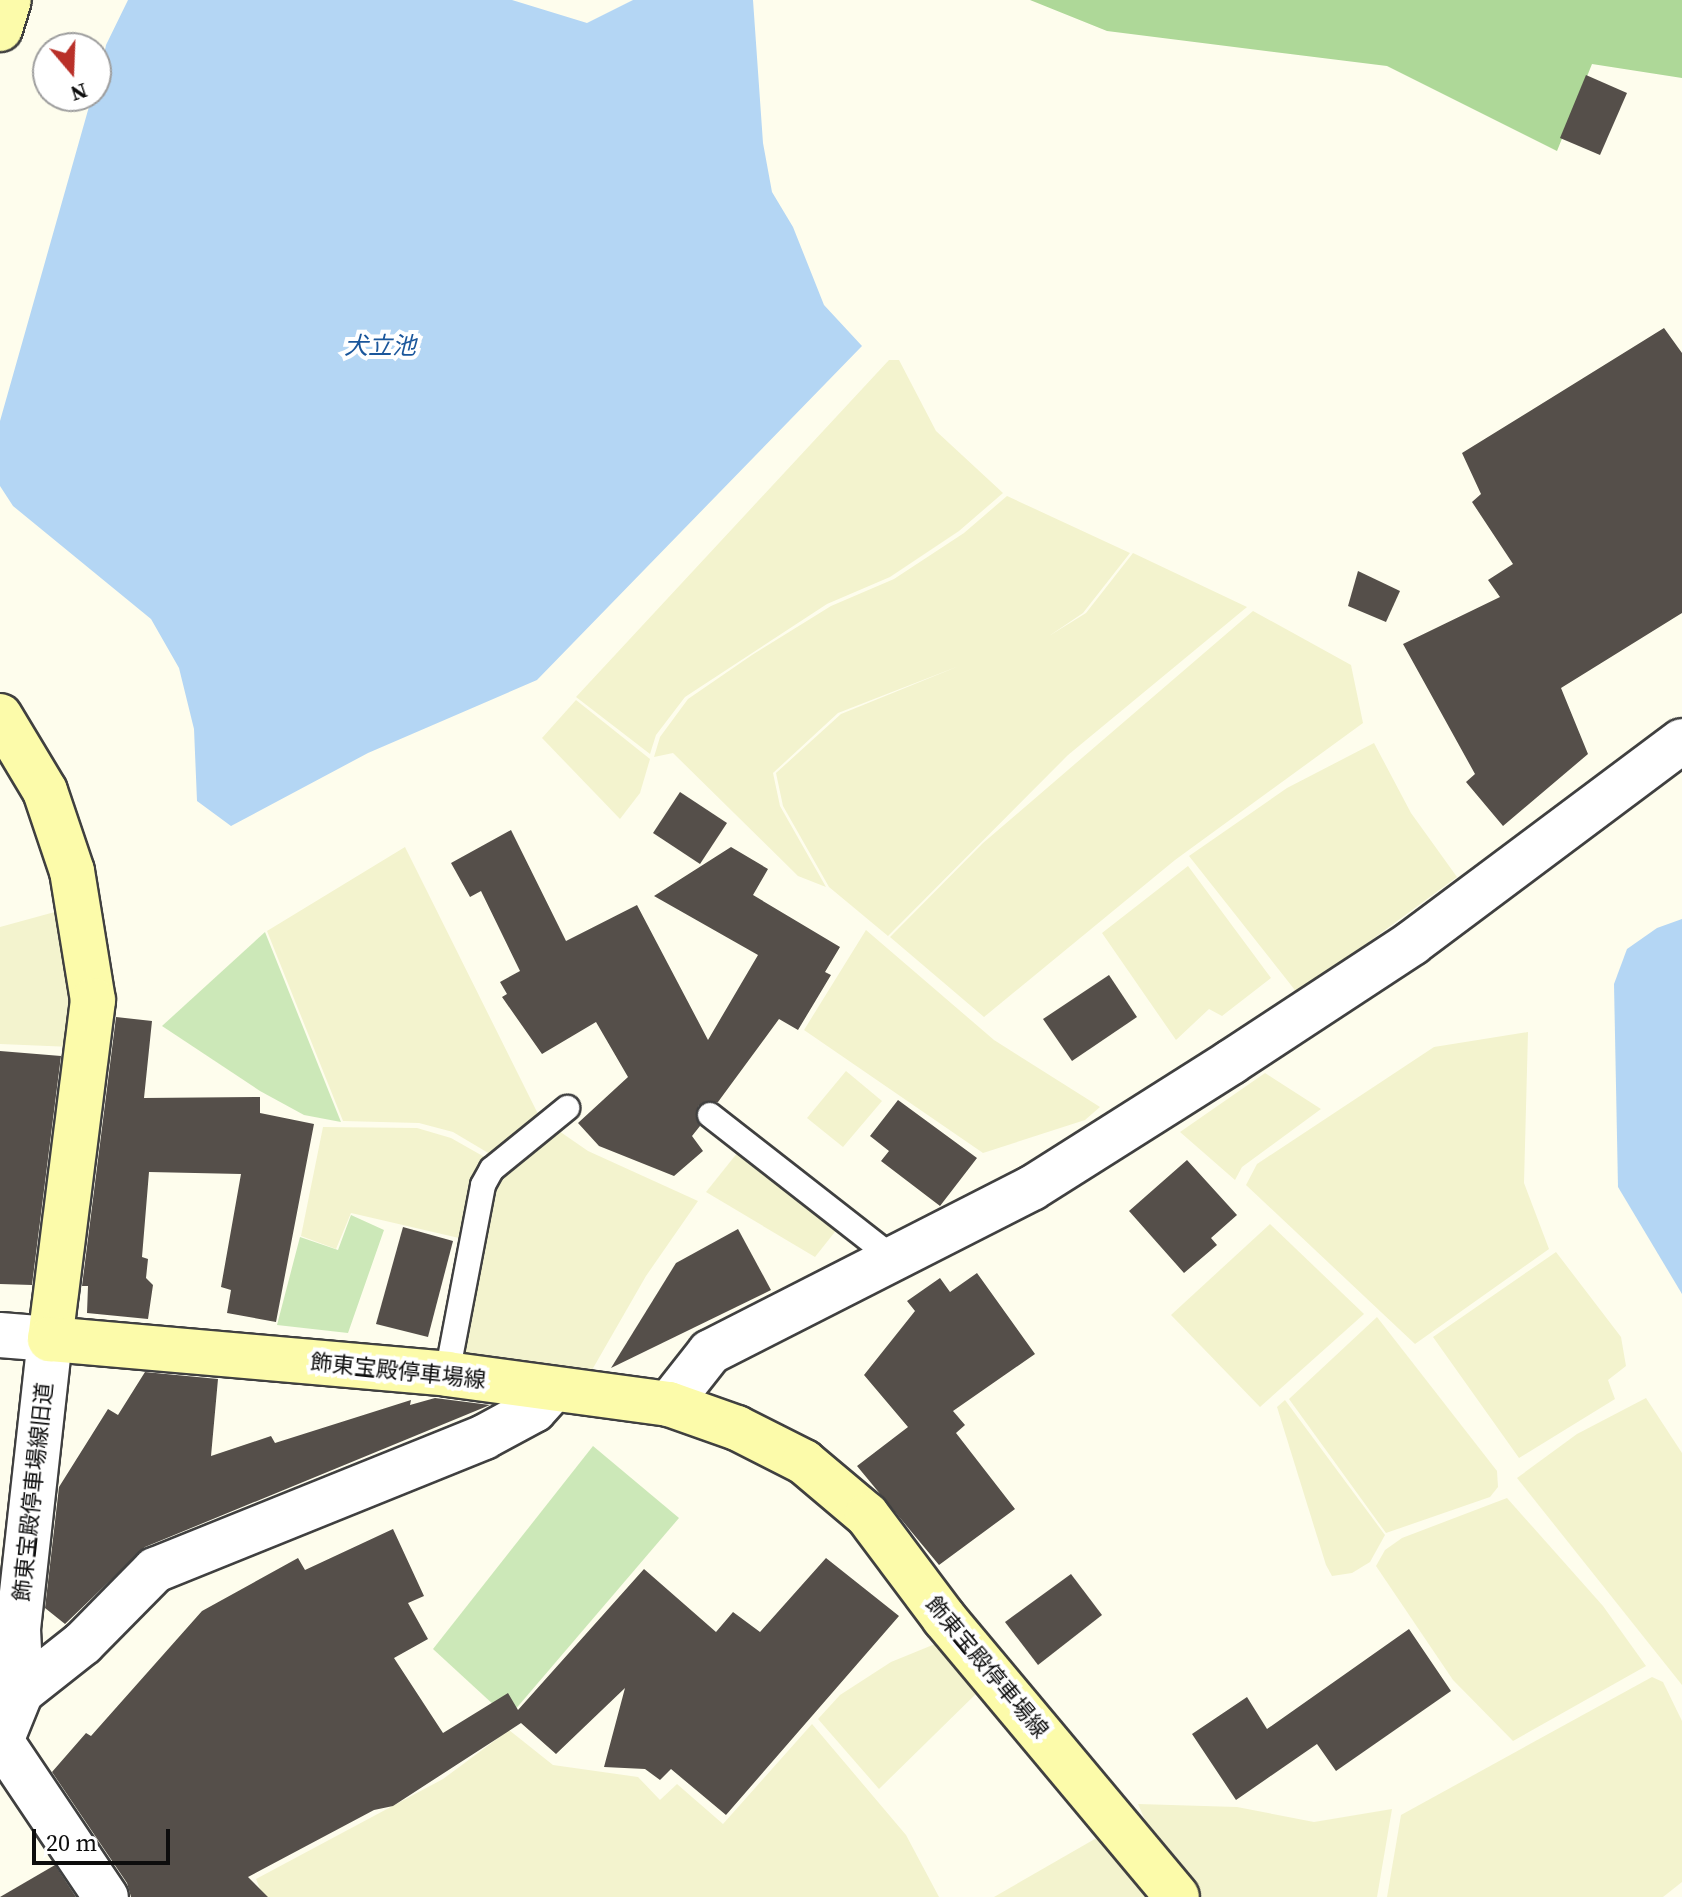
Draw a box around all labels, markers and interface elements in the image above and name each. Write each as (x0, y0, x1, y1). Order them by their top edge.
north arrow (32, 32, 112, 112)
text: N (67, 76, 92, 110)
water label: 犬立池 (344, 332, 416, 360)
street label: 飾東宝殿停車場線 (309, 1349, 487, 1393)
street label: 飾東宝殿停車場線旧道 (8, 1381, 58, 1603)
street label: 飾東宝殿停車場線 (920, 1591, 1054, 1743)
scale bar (36, 1813, 174, 1863)
text: 20 m (46, 1826, 97, 1859)

